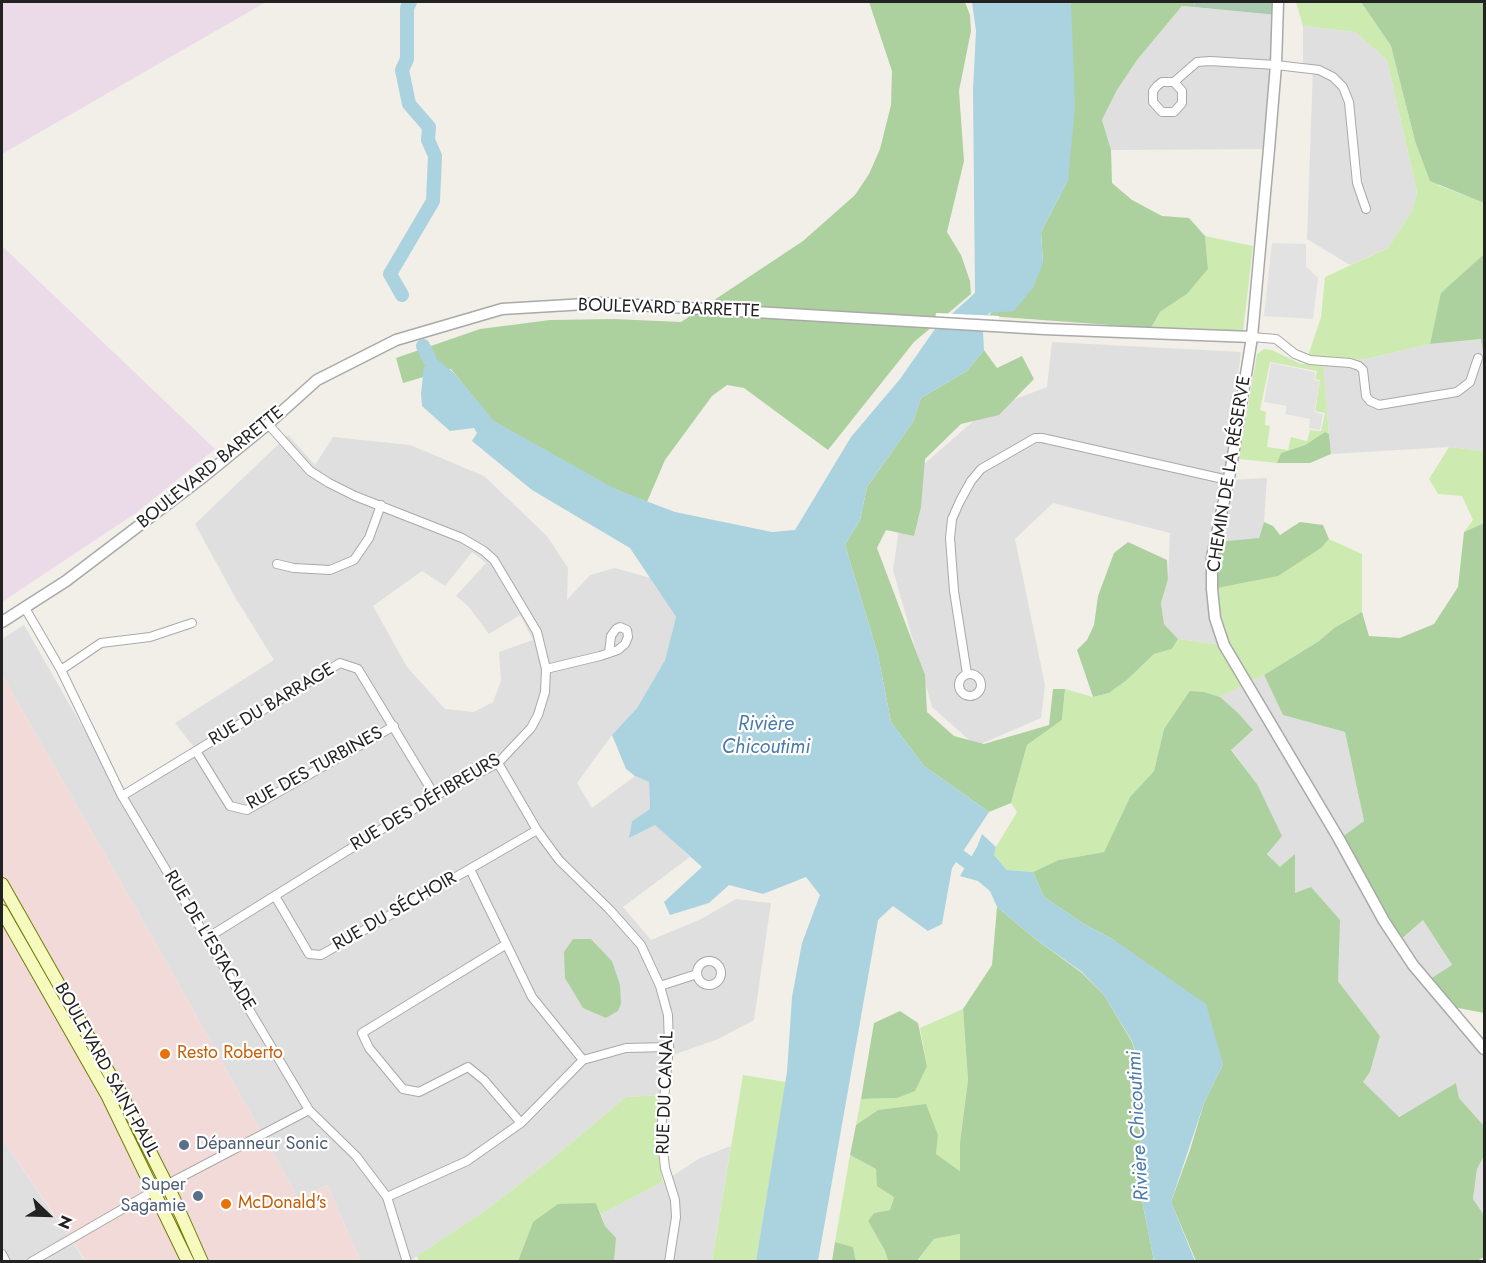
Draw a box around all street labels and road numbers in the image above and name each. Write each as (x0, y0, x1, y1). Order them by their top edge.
street label: BOULEVARD BARRETTE (578, 295, 760, 323)
street label: CHEMIN DE LA RÉSERVE (1204, 374, 1256, 574)
street label: BOULEVARD BARRETTE (133, 402, 289, 534)
street label: RUE DU BARRAGE (205, 659, 339, 751)
street label: RUE DES TURBINES (243, 723, 387, 815)
street label: RUE DES DÉFIBREURS (347, 750, 505, 856)
street label: RUE DE L'ESTACADE (159, 867, 259, 1015)
street label: RUE DU SÉCHOIR (329, 868, 461, 956)
street label: BOULEVARD SAINT-PAUL (49, 979, 163, 1161)
street label: RUE DU CANAL (653, 1031, 679, 1155)

